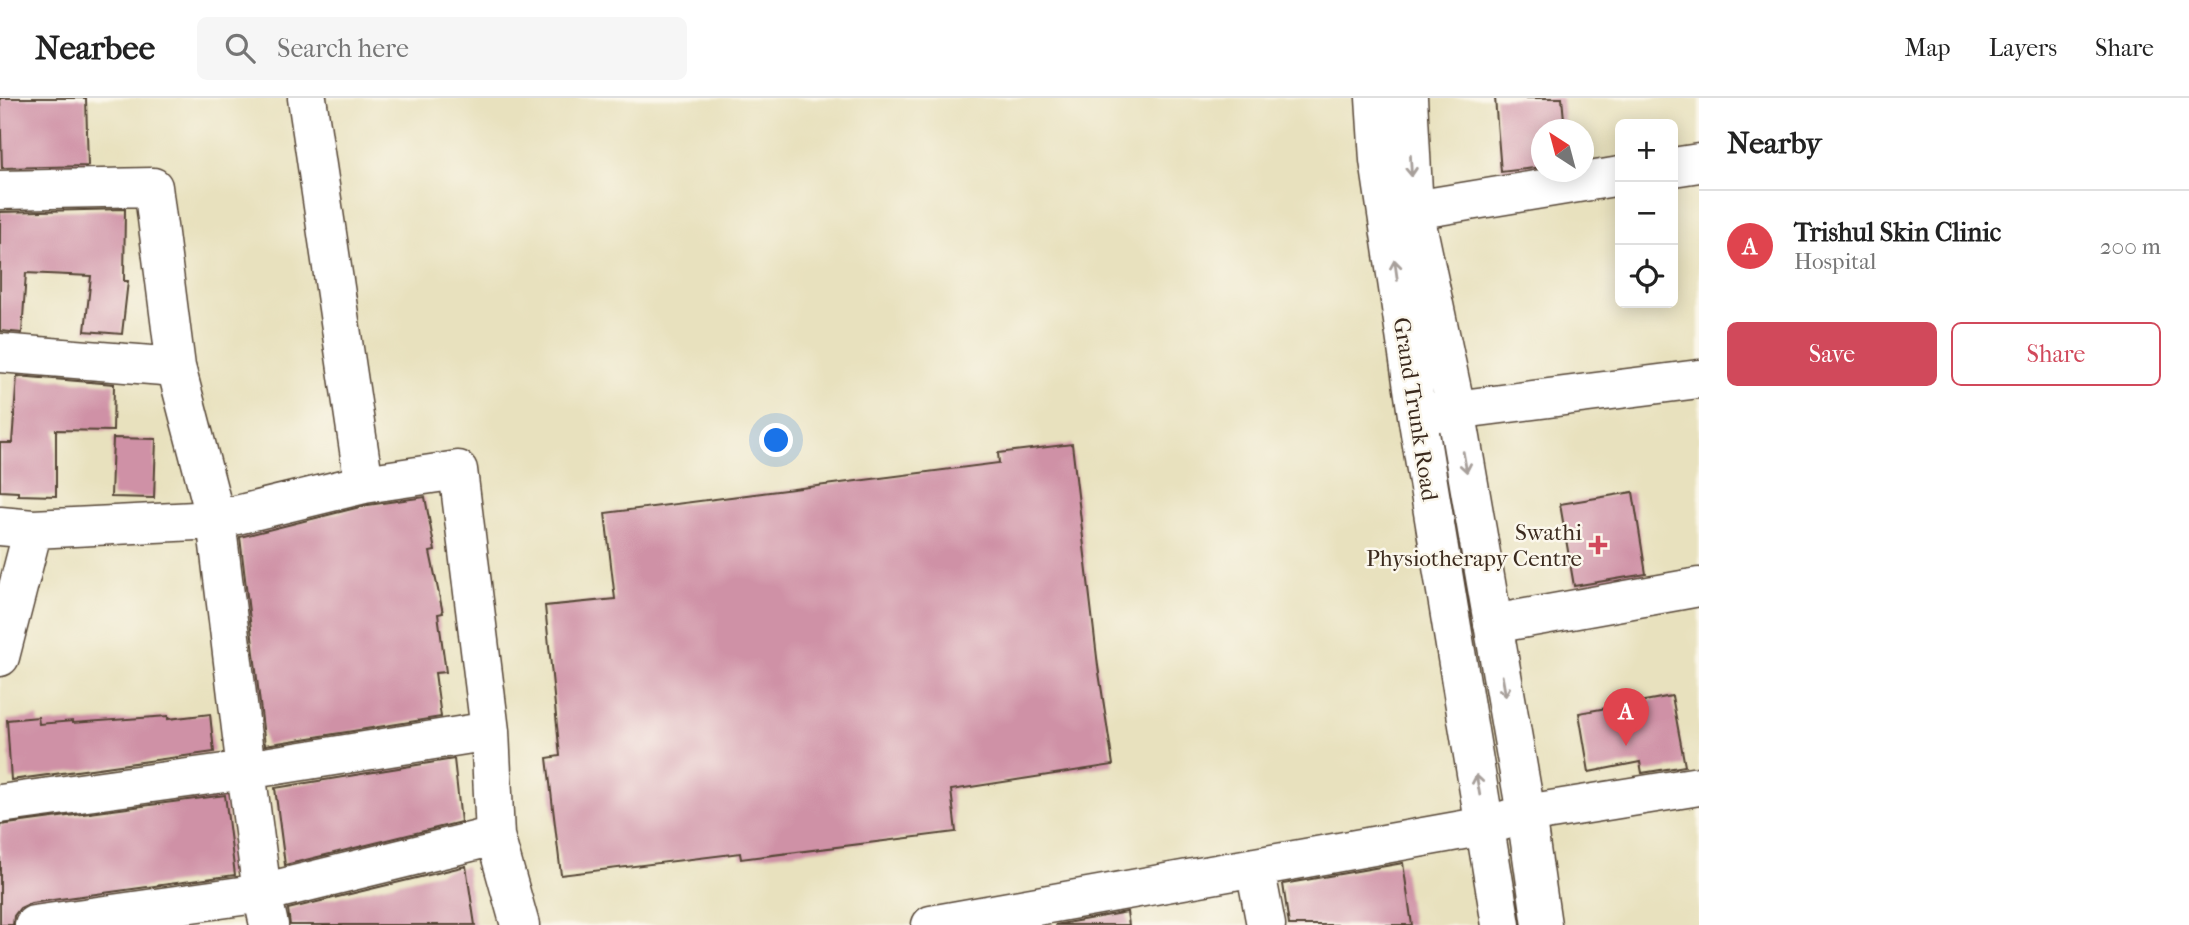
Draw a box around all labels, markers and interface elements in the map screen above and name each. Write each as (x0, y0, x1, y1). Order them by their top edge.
search box (197, 17, 687, 80)
text: Nearbee (35, 29, 155, 68)
icon: search (221, 29, 259, 67)
text: Search here (277, 33, 409, 64)
text: Map (1905, 34, 1951, 62)
text: Layers (1989, 34, 2057, 62)
text: Share (2095, 34, 2154, 62)
north arrow (1531, 119, 1594, 182)
map controls (1615, 119, 1678, 308)
button: + (1615, 119, 1678, 182)
text: Nearby (1727, 126, 1822, 161)
one-way arrow (1405, 154, 1418, 177)
button: − (1615, 182, 1678, 245)
text: Trishul Skin Clinic (1794, 217, 2001, 248)
text: A (1743, 233, 1757, 260)
text: 200 m (2100, 233, 2161, 260)
button: locate (1615, 245, 1678, 308)
text: Hospital (1794, 248, 1876, 275)
one-way arrow (1389, 259, 1402, 282)
street label: Grand Trunk Road (1388, 315, 1443, 503)
button: Save (1727, 322, 1937, 386)
button: Share (1951, 322, 2161, 386)
your location (759, 423, 793, 457)
one-way arrow (1459, 450, 1472, 473)
place label: Swathi Physiotherapy Centre (1366, 519, 1582, 572)
marker: Swathi Physiotherapy Centre (1588, 535, 1608, 555)
one-way arrow (1498, 674, 1511, 697)
pin: A (1603, 688, 1649, 746)
one-way arrow (1470, 774, 1484, 797)

